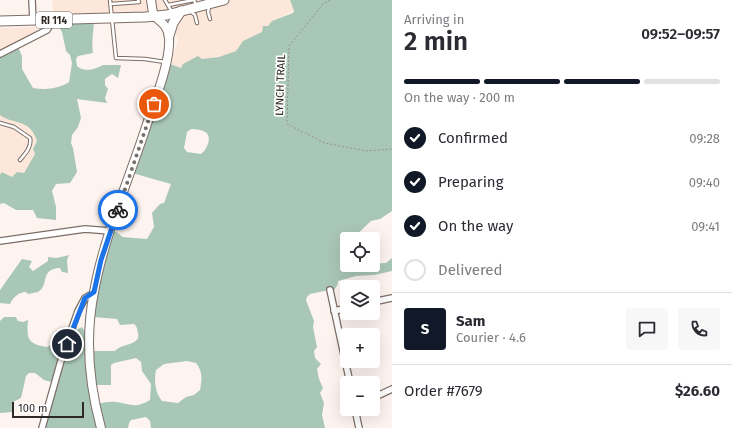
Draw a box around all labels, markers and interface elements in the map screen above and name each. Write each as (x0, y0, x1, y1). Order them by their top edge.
road number: RI 114 (36, 12, 72, 28)
text: Arriving in (404, 12, 464, 27)
text: 09:52–09:57 (641, 25, 720, 43)
text: 2 min (404, 26, 468, 57)
street label: LYNCH TRAIL (273, 53, 288, 116)
pin (137, 87, 171, 121)
text: On the way · 200 m (404, 90, 515, 105)
icon: bag (143, 93, 165, 115)
icon: check (404, 127, 426, 149)
text: Confirmed (438, 129, 508, 147)
text: 09:28 (689, 131, 720, 146)
icon: check (404, 171, 426, 193)
text: Preparing (438, 173, 503, 191)
text: 09:40 (689, 175, 720, 190)
courier (98, 190, 138, 230)
icon: bike (107, 199, 129, 221)
icon: check (404, 215, 426, 237)
text: On the way (438, 217, 513, 235)
text: 09:41 (691, 219, 720, 234)
map controls (340, 232, 380, 416)
button: locate (340, 232, 380, 272)
text: Delivered (438, 261, 502, 279)
button: layers (340, 280, 380, 320)
button: chat (626, 308, 668, 350)
button: phone (678, 308, 720, 350)
text: Sam (456, 312, 485, 330)
text: S (421, 320, 429, 338)
pin (50, 327, 84, 361)
button: + (340, 328, 380, 368)
text: Courier · 4.6 (456, 330, 526, 345)
icon: home (56, 333, 78, 355)
button: − (340, 376, 380, 416)
text: Order #7679 (404, 382, 483, 400)
text: $26.60 (675, 382, 720, 400)
scale bar (12, 400, 84, 419)
text: 100 m (18, 402, 47, 415)

